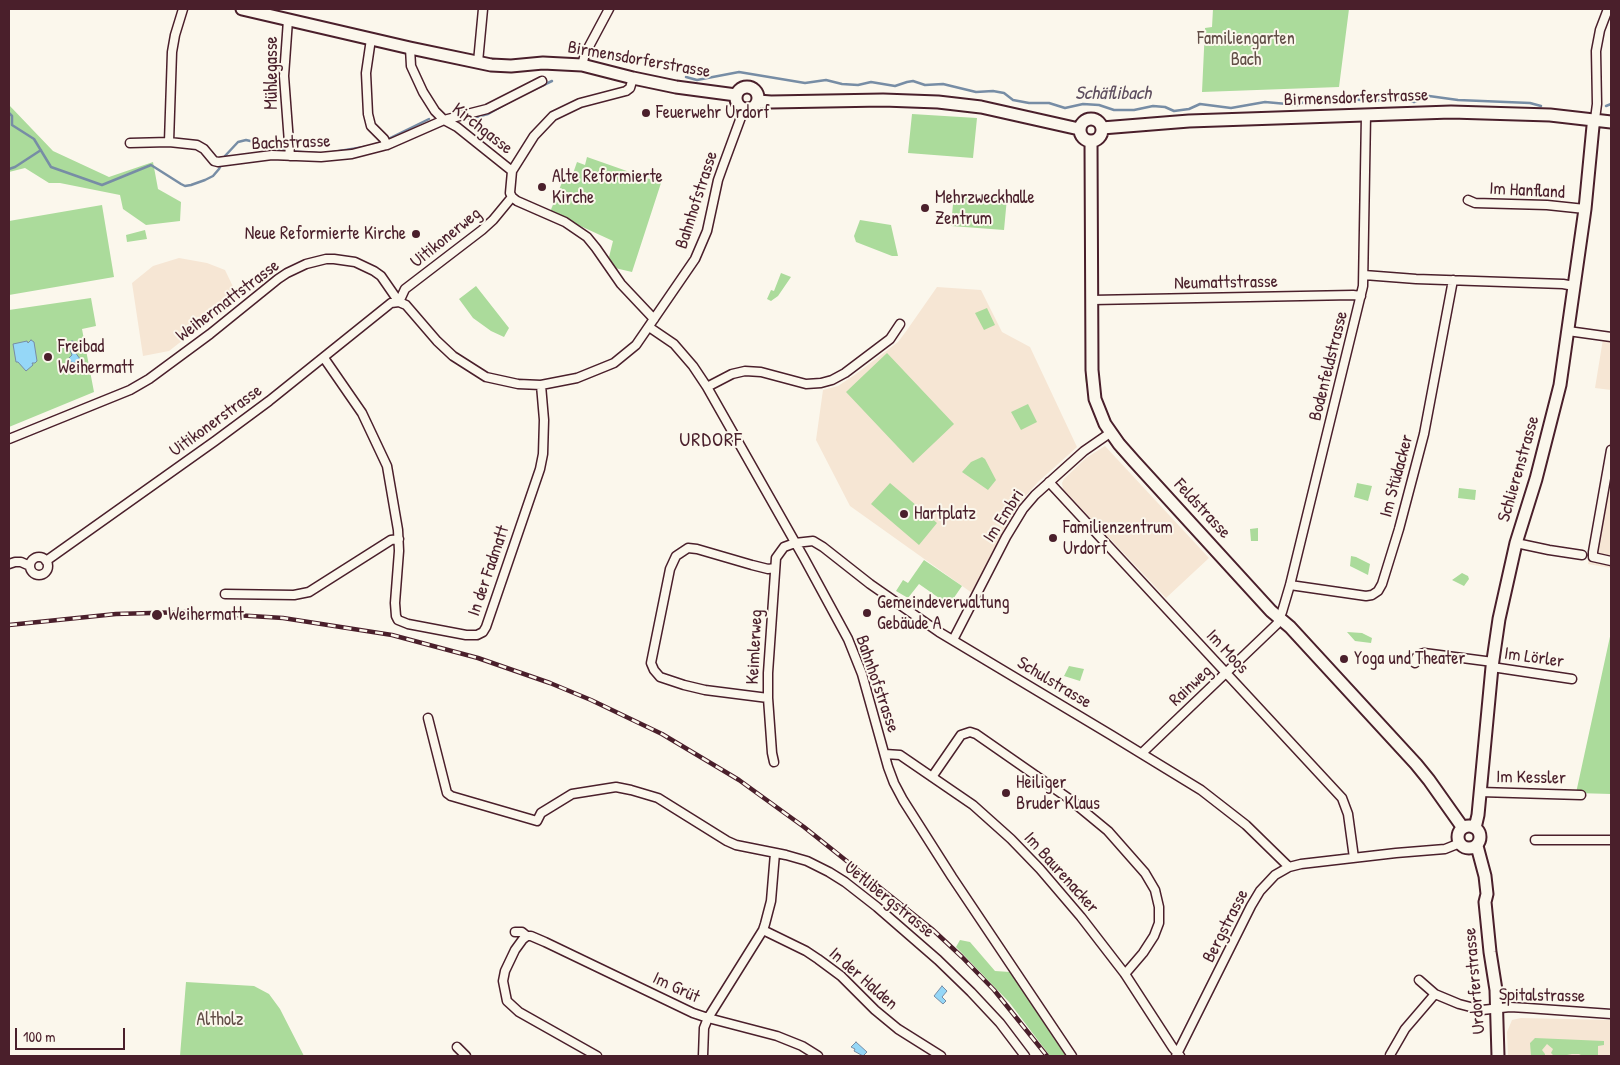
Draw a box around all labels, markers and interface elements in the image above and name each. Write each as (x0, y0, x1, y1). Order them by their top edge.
park label: Familiengarten Bach (1197, 28, 1295, 70)
street label: Mühlegasse (261, 36, 283, 110)
street label: Birmensdorferstrasse (566, 37, 712, 83)
water label: Schäflibach (1075, 83, 1151, 105)
street label: Birmensdorferstrasse (1283, 85, 1429, 111)
street label: Kirchgasse (447, 99, 517, 159)
place label: Feuerwehr Urdorf (656, 102, 770, 124)
marker: Feuerwehr Urdorf (640, 107, 652, 119)
street label: Bachstrasse (251, 131, 331, 155)
street label: Bahnhofstrasse (671, 148, 723, 252)
place label: Alte Reformierte Kirche (552, 166, 663, 208)
street label: Im Hanfland (1489, 178, 1565, 204)
marker: Alte Reformierte Kirche (536, 181, 548, 193)
place label: Mehrzweckhalle Zentrum (935, 187, 1035, 230)
marker: Mehrzweckhalle Zentrum (919, 202, 931, 214)
street label: Uitikonerweg (406, 203, 486, 273)
place label: Neue Reformierte Kirche (245, 223, 406, 245)
marker: Neue Reformierte Kirche (410, 228, 422, 240)
street label: Weihermattstrasse (172, 255, 284, 347)
street label: Neumattstrasse (1174, 271, 1278, 295)
street label: Bodenfeldstrasse (1305, 309, 1353, 423)
place label: Freibad Weihermatt (58, 336, 134, 378)
marker: Freibad Weihermatt (42, 351, 54, 363)
street label: Uitikonerstrasse (165, 380, 267, 462)
street label: Schlierenstrasse (1494, 414, 1544, 524)
district label: URDORF (679, 429, 743, 453)
street label: Im Stüdacker (1376, 432, 1418, 520)
street label: Feldstrasse (1169, 475, 1235, 543)
street label: Im Embri (979, 485, 1029, 547)
place label: Hartplatz (914, 503, 976, 525)
marker: Hartplatz (898, 508, 910, 520)
place label: Familienzentrum Urdorf (1063, 517, 1173, 560)
street label: In der Fadmatt (463, 523, 515, 619)
marker: Familienzentrum Urdorf (1047, 532, 1059, 544)
place label: Gemeindeverwaltung Gebäude A (877, 592, 1010, 634)
place label: Weihermatt (168, 604, 244, 626)
marker: Gemeindeverwaltung Gebäude A (861, 607, 873, 619)
marker: Weihermatt (150, 608, 164, 622)
street label: Keimlerweg (742, 609, 768, 685)
street label: Im Moos (1201, 625, 1253, 679)
street label: Bahnhofstrasse (850, 633, 904, 735)
street label: Im Lörler (1503, 643, 1565, 673)
place label: Yoga und Theater (1354, 648, 1465, 670)
street label: Schulstrasse (1013, 652, 1095, 714)
marker: Yoga und Theater (1338, 653, 1350, 665)
street label: Rainweg (1165, 661, 1217, 711)
street label: Im Kessler (1496, 767, 1566, 789)
place label: Heiliger Bruder Klaus (1016, 772, 1100, 814)
marker: Heiliger Bruder Klaus (1000, 787, 1012, 799)
street label: Im Baurenacker (1019, 828, 1103, 918)
street label: Uetlibergstrasse (840, 857, 938, 943)
street label: Bergstrasse (1198, 886, 1254, 966)
street label: Urdorferstrasse (1460, 927, 1490, 1035)
street label: In der Halden (824, 943, 902, 1015)
street label: Im Grüt (649, 968, 703, 1008)
street label: Spitalstrasse (1499, 984, 1585, 1008)
park label: Altholz (196, 1009, 244, 1031)
scale bar (18, 1018, 128, 1050)
text: 100 m (23, 1026, 56, 1047)

